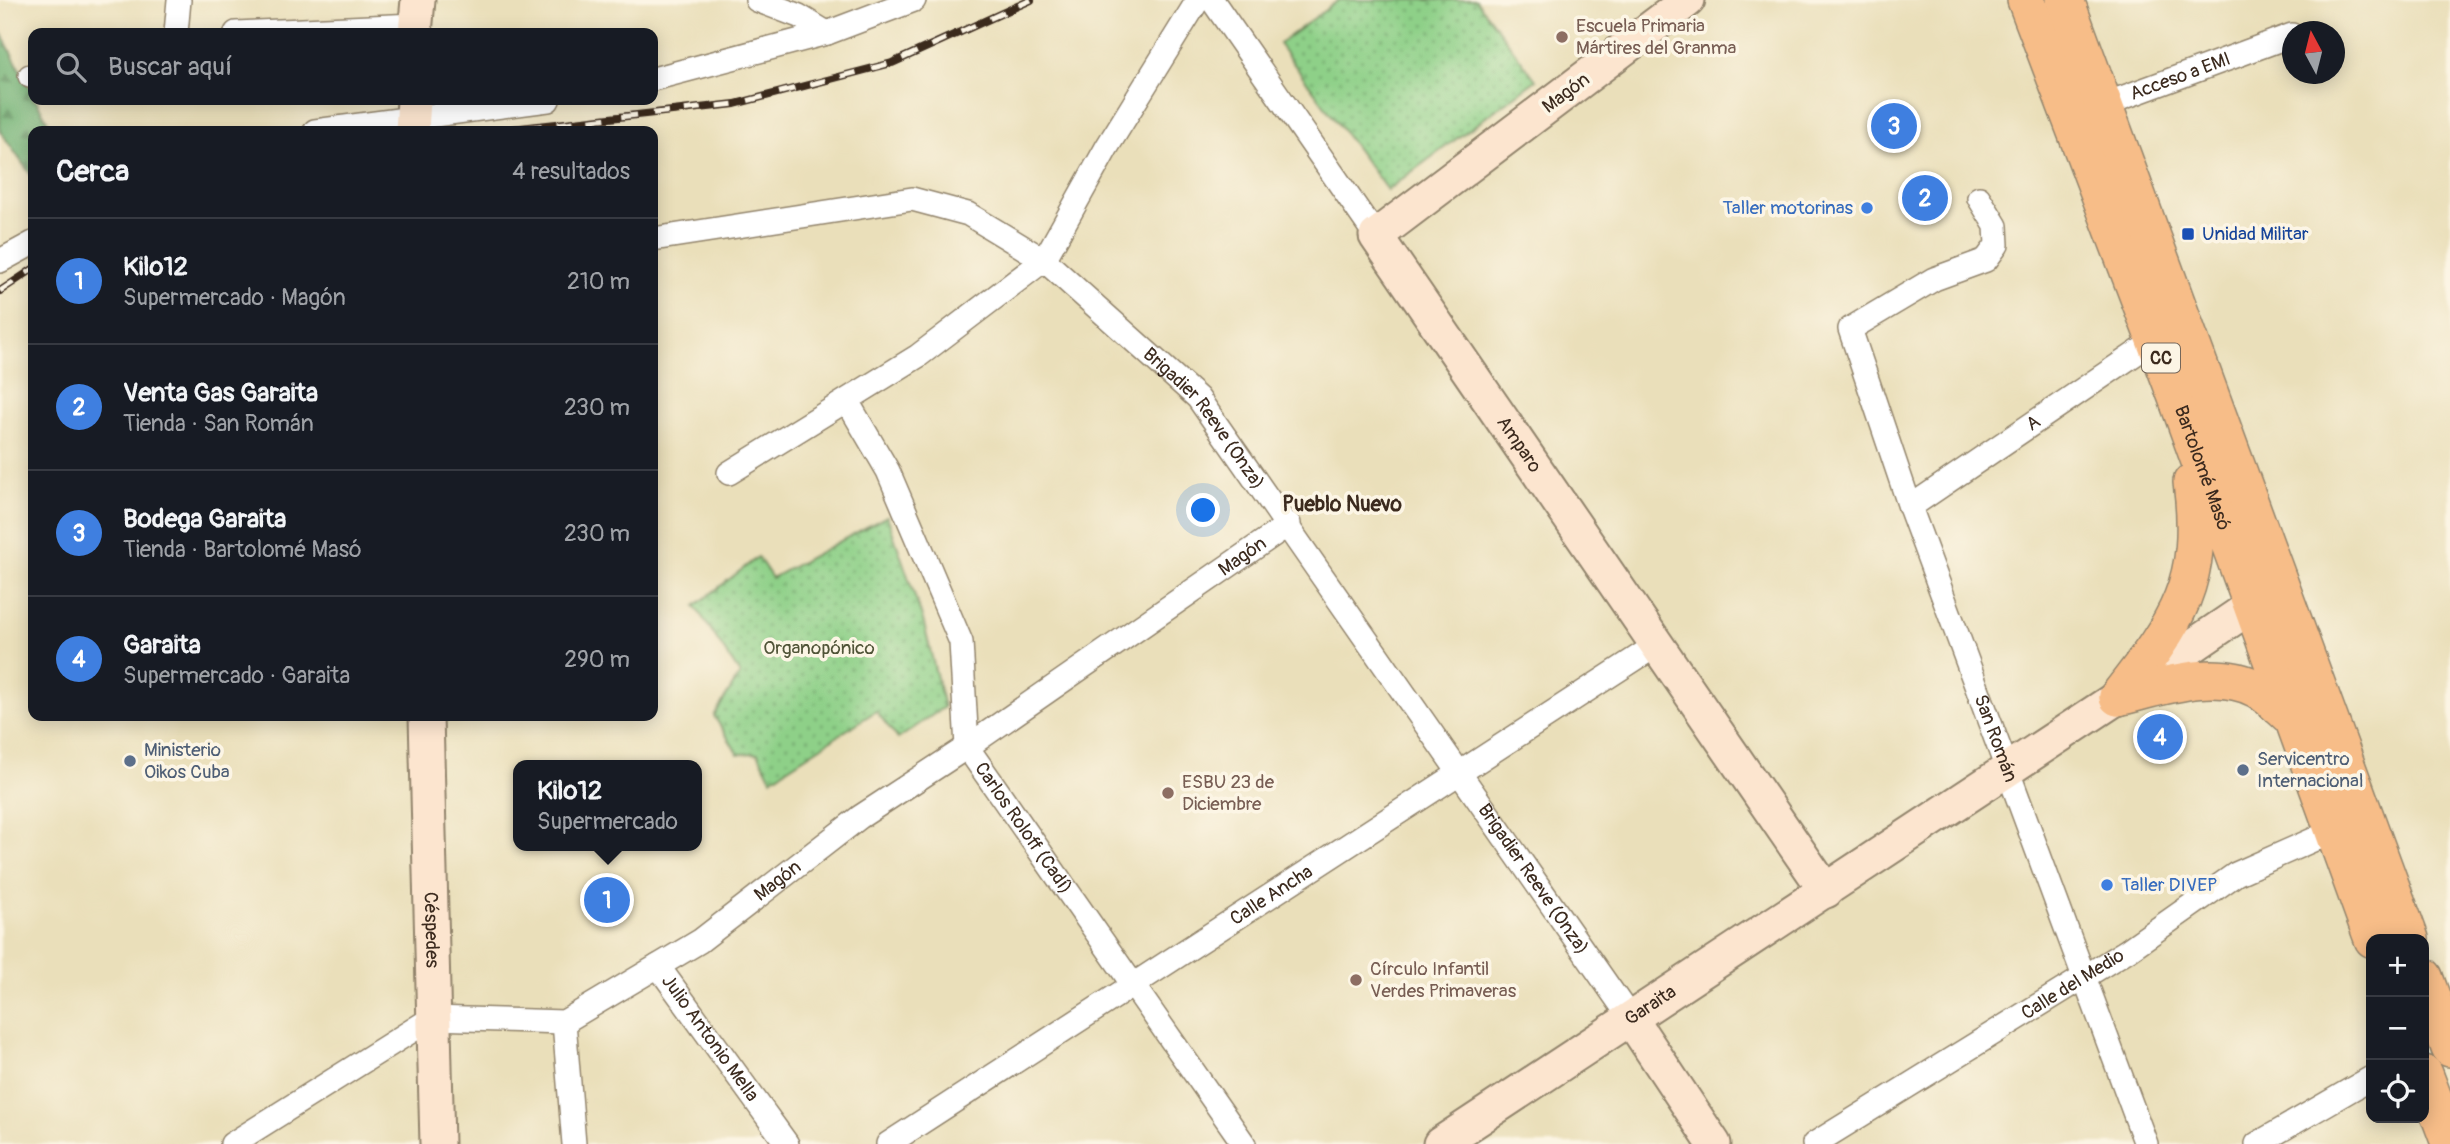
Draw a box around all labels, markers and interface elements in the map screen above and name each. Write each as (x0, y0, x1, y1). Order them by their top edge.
place label: Escuela Primaria Mártires del Granma (1576, 14, 1737, 60)
north arrow (2282, 21, 2345, 84)
search box (28, 28, 658, 105)
marker: Escuela Primaria Mártires del Granma (1554, 29, 1570, 45)
street label: Acceso a EMI (2126, 47, 2234, 106)
icon: search (52, 48, 90, 86)
text: Buscar aquí (108, 51, 232, 83)
street label: Magón (1538, 67, 1594, 119)
pin: 3 (1871, 100, 1917, 152)
text: Cerca (56, 153, 129, 190)
text: 4 resultados (512, 157, 630, 186)
pin: 2 (1902, 172, 1948, 224)
place label: Taller motorinas (1722, 196, 1853, 220)
marker: Taller motorinas (1859, 200, 1875, 216)
place label: Unidad Militar (2202, 222, 2309, 246)
marker: Unidad Militar (2180, 226, 2196, 242)
text: Kilo12 (123, 251, 188, 283)
text: 1 (75, 267, 84, 296)
text: 210 m (567, 267, 630, 296)
text: Supermercado · Magón (123, 283, 346, 312)
street label: Brigadier Reeve (Onza) (1138, 342, 1270, 494)
road number: CC (2142, 344, 2180, 372)
text: Venta Gas Garaita (123, 377, 318, 409)
text: 2 (73, 393, 85, 422)
text: 230 m (564, 393, 630, 422)
street label: Bartolomé Masó (2169, 402, 2236, 534)
text: Tienda · San Román (123, 409, 314, 438)
street label: A (2021, 410, 2045, 437)
street label: Amparo (1491, 412, 1547, 477)
district label: Pueblo Nuevo (1282, 491, 1402, 518)
your location (1186, 493, 1220, 527)
text: Bodega Garaita (123, 503, 286, 535)
text: 3 (73, 519, 85, 548)
text: 230 m (564, 519, 630, 548)
street label: Magón (1214, 531, 1271, 581)
text: Tienda · Bartolomé Masó (123, 535, 362, 564)
text: Garaita (123, 629, 201, 661)
park label: Organopónico (763, 636, 875, 660)
text: 4 (72, 645, 86, 674)
text: 290 m (564, 645, 630, 674)
text: Supermercado · Garaita (123, 661, 350, 690)
street label: San Román (1969, 691, 2023, 785)
pin: 4 (2137, 711, 2183, 763)
place label: Ministerio Oikos Cuba (144, 738, 230, 784)
place label: Servicentro Internacional (2257, 747, 2363, 793)
marker: Ministerio Oikos Cuba (122, 753, 138, 769)
street label: Carlos Roloff (Cadí) (969, 757, 1078, 899)
popup (513, 760, 702, 851)
marker: Servicentro Internacional (2235, 762, 2251, 778)
place label: ESBU 23 de Diciembre (1182, 770, 1275, 816)
text: Kilo12 (537, 775, 602, 807)
marker: ESBU 23 de Diciembre (1160, 785, 1176, 801)
street label: Brigadier Reeve (Onza) (1472, 799, 1594, 959)
text: Supermercado (537, 807, 678, 836)
street label: Magón (749, 855, 806, 907)
street label: Calle Ancha (1225, 859, 1317, 931)
place label: Taller DIVEP (2121, 873, 2218, 897)
pin: 1 (584, 874, 630, 926)
marker: Taller DIVEP (2099, 877, 2115, 893)
street label: Céspedes (419, 892, 444, 969)
map controls (2366, 934, 2429, 1123)
button: + (2366, 934, 2429, 997)
street label: Calle del Medio (2017, 943, 2129, 1025)
place label: Círculo Infantil Verdes Primaveras (1370, 957, 1517, 1003)
street label: Julio Antonio Mella (656, 970, 764, 1106)
marker: Círculo Infantil Verdes Primaveras (1348, 972, 1364, 988)
street label: Garaita (1620, 979, 1681, 1031)
button: − (2366, 997, 2429, 1060)
button: locate (2366, 1060, 2429, 1123)

